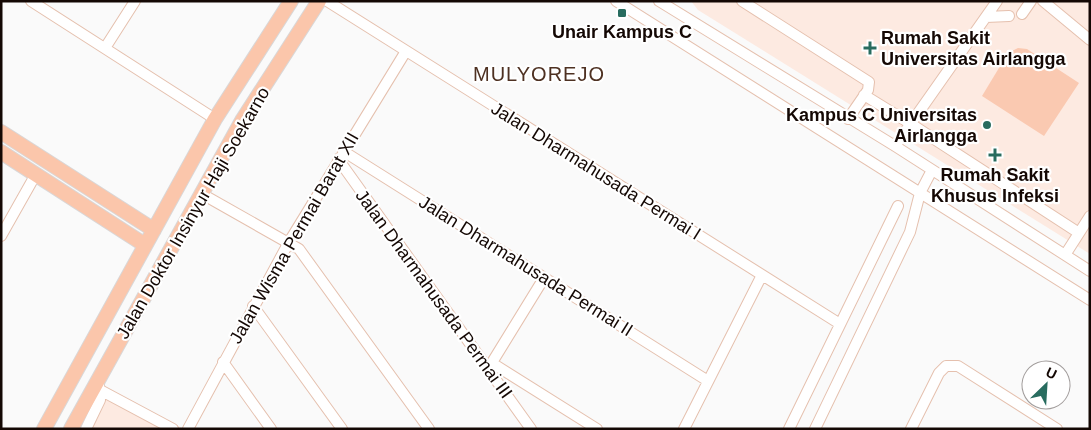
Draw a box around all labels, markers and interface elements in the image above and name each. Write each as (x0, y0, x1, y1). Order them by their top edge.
marker: Unair Kampus C (616, 7, 628, 19)
place label: Unair Kampus C (552, 22, 692, 42)
place label: Rumah Sakit Universitas Airlangga (881, 28, 1066, 69)
marker: Rumah Sakit Universitas Airlangga (863, 41, 877, 55)
district label: MULYOREJO (473, 63, 605, 85)
street label: Jalan Doktor Insinyur Haji Soekarno (113, 84, 273, 342)
street label: Jalan Dharmahusada Permai I (488, 98, 704, 244)
place label: Kampus C Universitas Airlangga (786, 105, 978, 146)
marker: Kampus C Universitas Airlangga (981, 119, 993, 131)
street label: Jalan Wisma Permai Barat XII (225, 129, 363, 347)
marker: Rumah Sakit Khusus Infeksi (988, 148, 1002, 162)
place label: Rumah Sakit Khusus Infeksi (931, 165, 1059, 206)
street label: Jalan Dharmahusada Permai III (352, 186, 516, 402)
street label: Jalan Dharmahusada Permai II (415, 192, 637, 340)
north arrow (1021, 360, 1071, 410)
text: U (1044, 364, 1059, 383)

